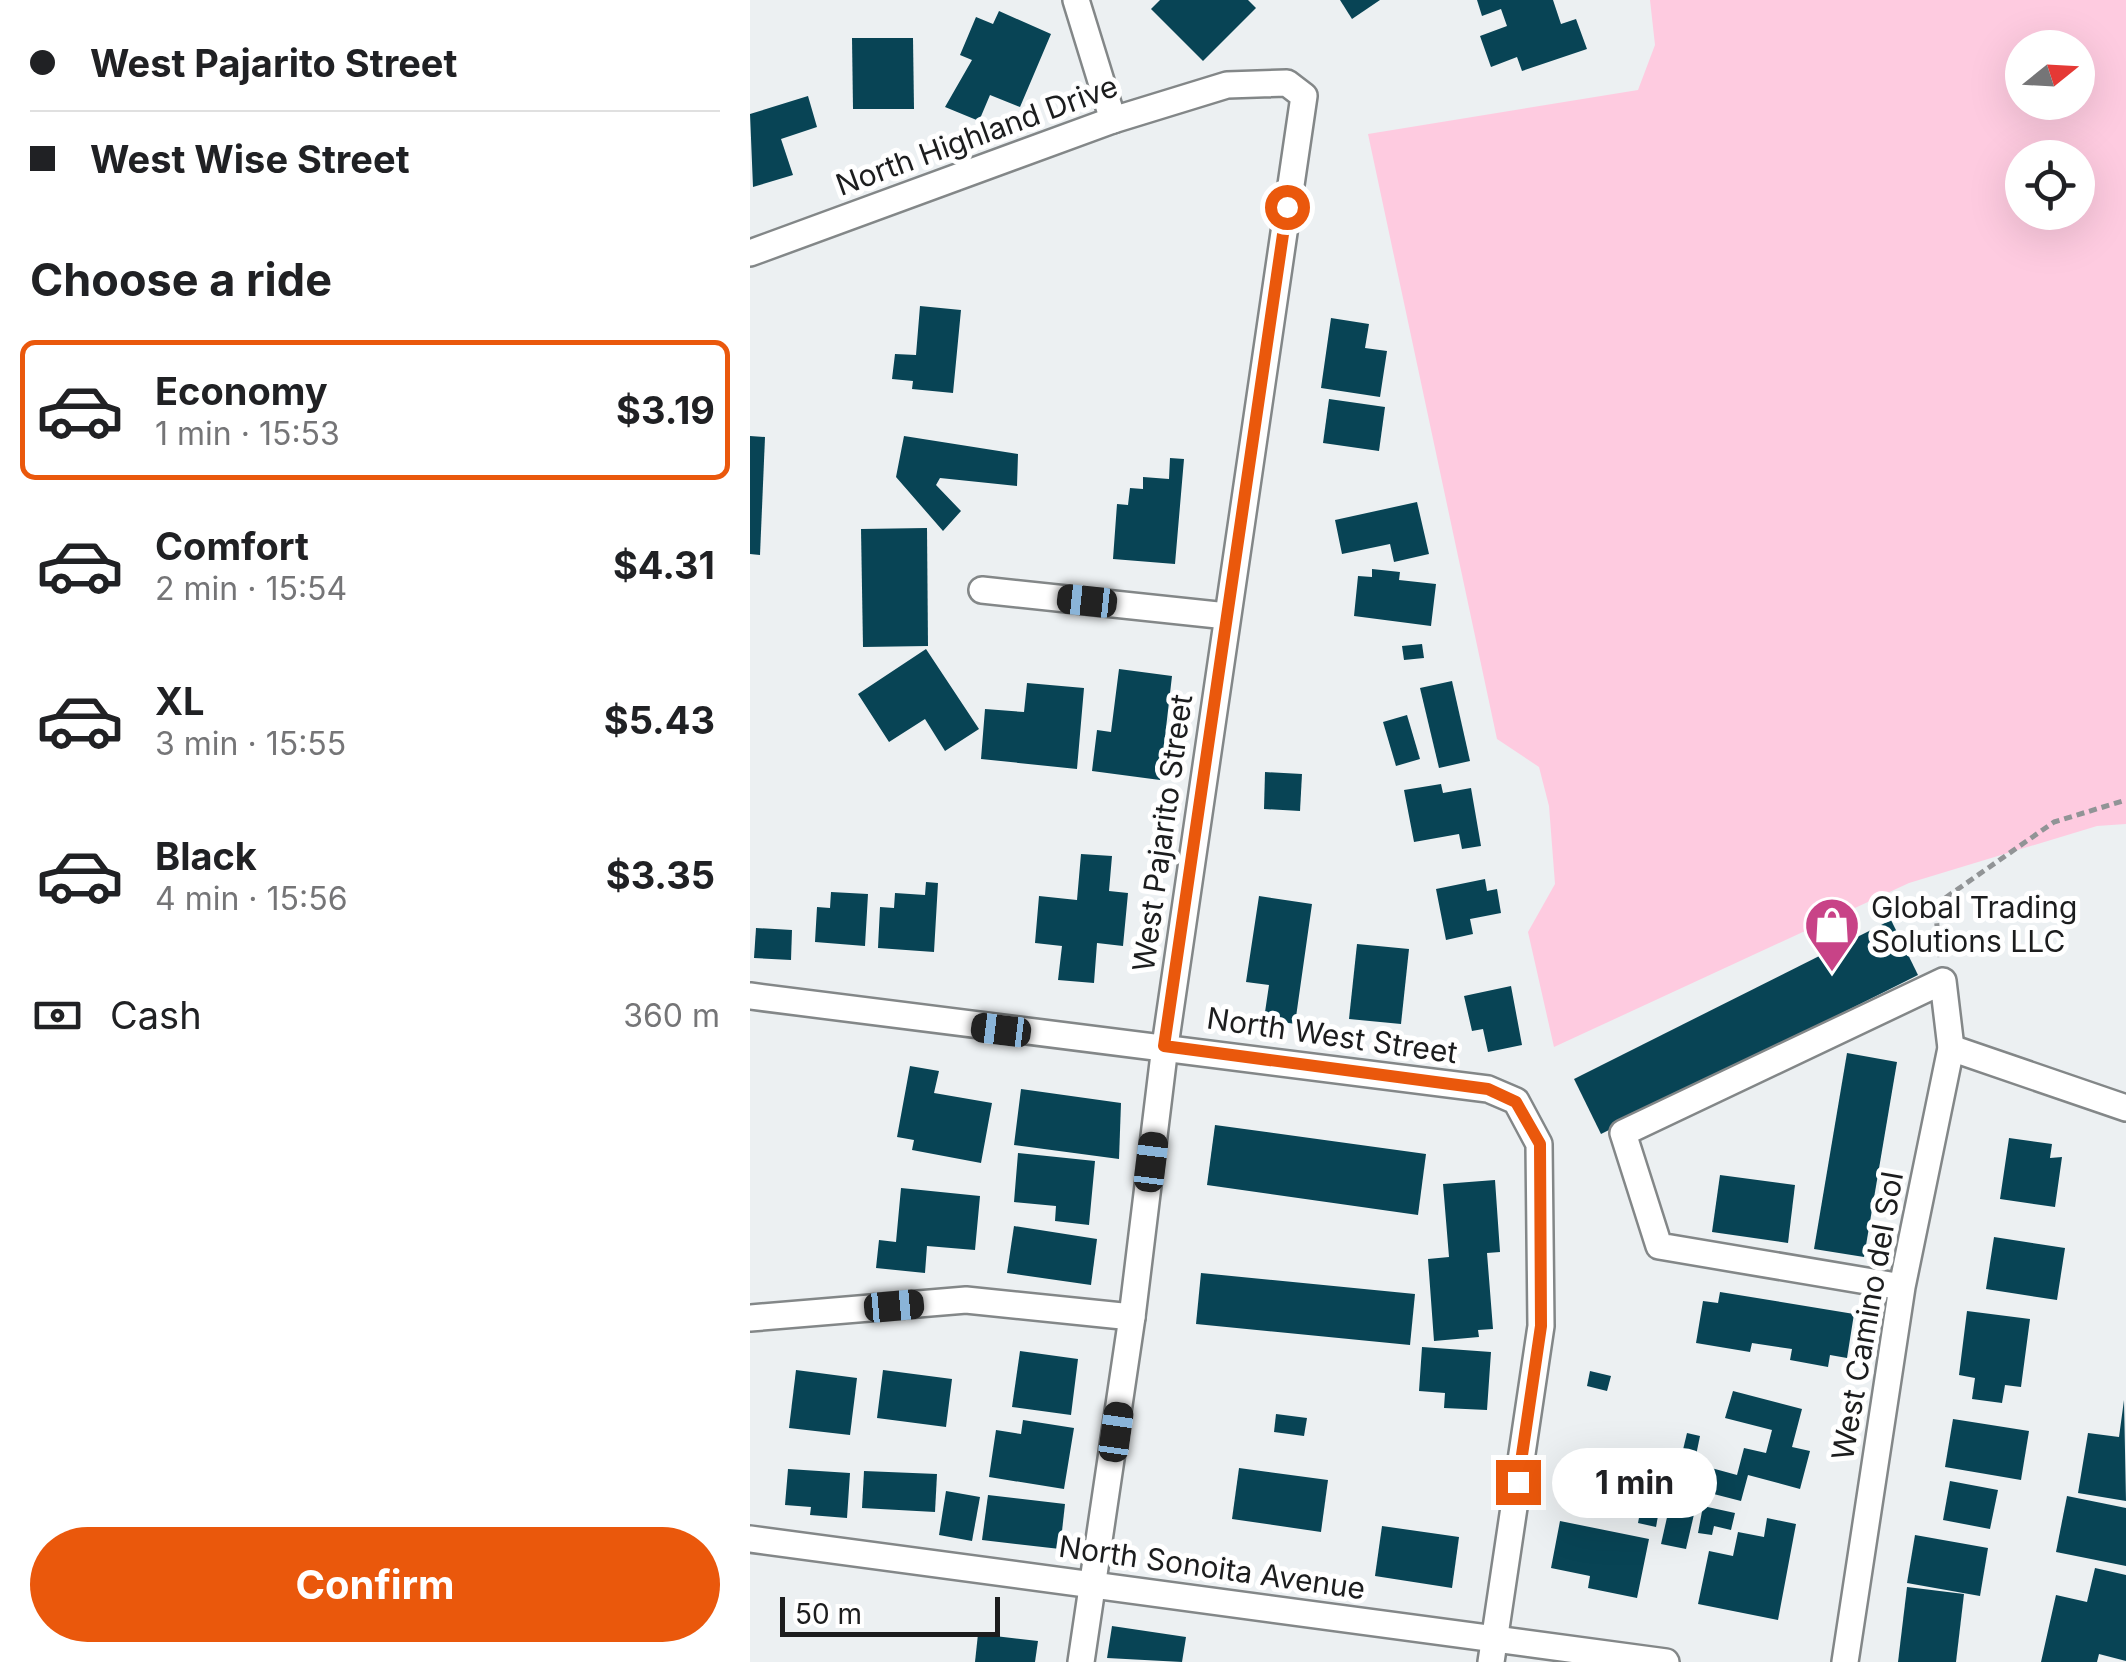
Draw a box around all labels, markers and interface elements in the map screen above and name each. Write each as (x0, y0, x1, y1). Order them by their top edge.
north arrow (2005, 30, 2095, 120)
map controls (2005, 30, 2095, 230)
text: West Pajarito Street (90, 40, 457, 86)
street label: North Highland Drive (831, 67, 1122, 203)
text: West Wise Street (90, 136, 410, 182)
button: locate (2005, 140, 2095, 230)
route start (1265, 185, 1310, 230)
text: Choose a ride (30, 252, 332, 307)
icon: car (35, 365, 125, 455)
text: Economy (155, 368, 328, 414)
text: $3.19 (616, 387, 715, 433)
text: 1 min · 15:53 (155, 414, 340, 453)
icon: car (35, 520, 125, 610)
text: Comfort (155, 523, 309, 569)
text: $4.31 (613, 542, 715, 588)
text: 2 min · 15:54 (155, 569, 347, 608)
car (1056, 583, 1118, 619)
icon: car (35, 675, 125, 765)
text: XL (155, 678, 205, 724)
street label: West Pajarito Street (1125, 692, 1199, 974)
text: $5.43 (604, 697, 715, 743)
text: 3 min · 15:55 (155, 724, 346, 763)
icon: car (35, 830, 125, 920)
text: Black (155, 833, 257, 879)
text: $3.35 (606, 852, 715, 898)
text: 4 min · 15:56 (155, 879, 348, 918)
place label: Global Trading Solutions LLC (1871, 889, 2077, 959)
shop icon: Global Trading Solutions LLC (1802, 895, 1862, 974)
icon: cash (30, 988, 85, 1043)
text: Cash (110, 992, 202, 1038)
text: 360 m (623, 996, 720, 1035)
street label: North West Street (1205, 1000, 1460, 1070)
car (969, 1011, 1033, 1049)
car (1132, 1130, 1170, 1194)
street label: West Camino del Sol (1824, 1169, 1910, 1463)
car (863, 1288, 925, 1324)
car (1097, 1400, 1135, 1464)
callout: 1 min (1553, 1447, 1718, 1517)
route end (1496, 1460, 1541, 1505)
text: 1 min (1595, 1463, 1674, 1502)
button: Confirm (30, 1527, 720, 1642)
street label: North Sonoita Avenue (1057, 1528, 1368, 1606)
scale bar (780, 1592, 1000, 1636)
text: 50 m (795, 1597, 862, 1631)

